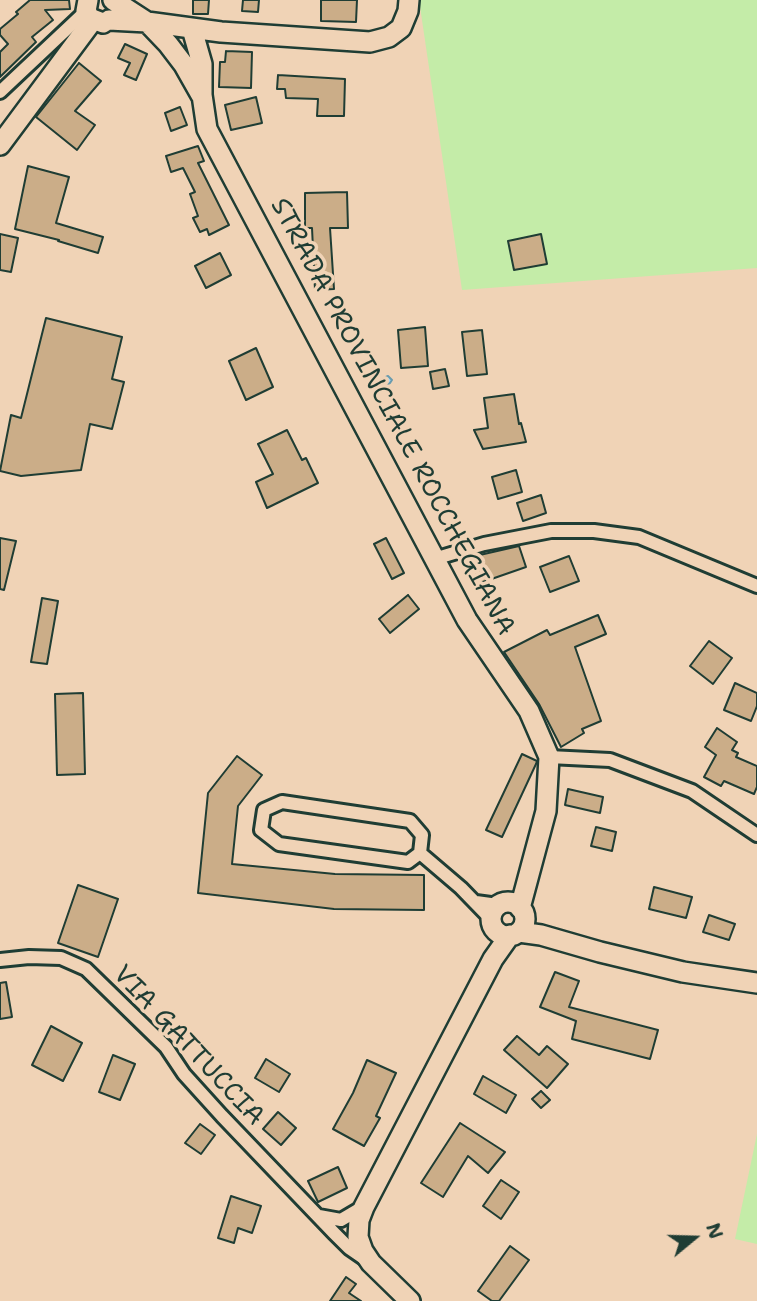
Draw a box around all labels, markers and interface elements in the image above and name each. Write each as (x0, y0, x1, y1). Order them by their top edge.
street label: STRADA PROVINCIALE ROCCHEGIANA (263, 193, 521, 641)
street label: VIA GATTUCCIA (106, 959, 270, 1133)
north arrow (659, 1203, 729, 1273)
text: N (700, 1220, 729, 1242)

